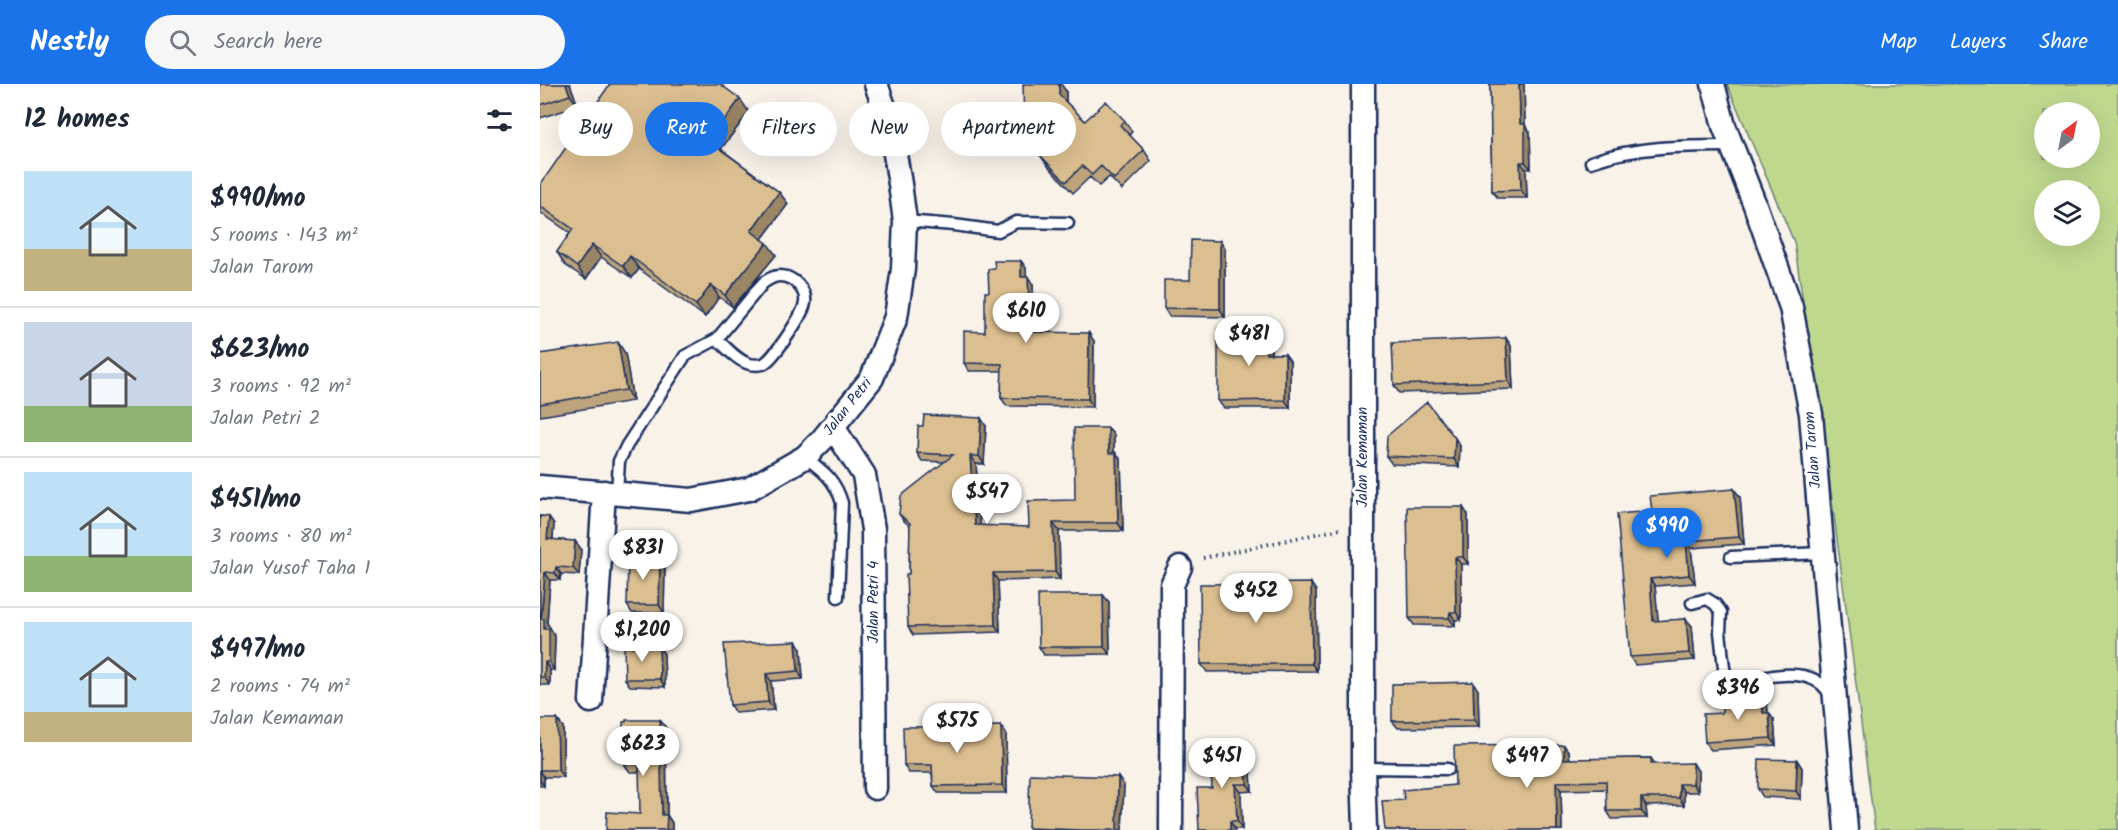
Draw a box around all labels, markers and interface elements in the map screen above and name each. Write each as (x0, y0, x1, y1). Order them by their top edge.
search box (145, 15, 565, 69)
text: Nestly (30, 20, 109, 65)
text: Search here (214, 25, 323, 60)
icon: search (166, 26, 199, 59)
text: Map (1880, 26, 1917, 59)
text: Layers (1950, 26, 2006, 59)
text: Share (2039, 26, 2088, 59)
text: 12 homes (24, 99, 130, 141)
chip: Buy (558, 102, 633, 156)
chip: Rent (645, 102, 728, 156)
chip: Filters (740, 102, 837, 156)
chip: New (849, 102, 929, 156)
chip: Apartment (941, 102, 1076, 156)
north arrow (2034, 102, 2100, 168)
map controls (2034, 102, 2100, 246)
icon: filters (483, 104, 516, 137)
text: $990/mo (210, 178, 306, 220)
button: layers (2034, 180, 2100, 246)
icon: home (72, 195, 144, 267)
text: 5 rooms · 143 m² (210, 220, 358, 252)
text: Jalan Tarom (210, 252, 313, 284)
pin: $610 (990, 293, 1062, 344)
text: $610 (1007, 296, 1045, 328)
pin: $481 (1213, 316, 1285, 367)
text: $481 (1229, 319, 1269, 351)
text: $623/mo (210, 329, 309, 371)
icon: home (72, 346, 144, 418)
text: 3 rooms · 92 m² (210, 371, 351, 403)
street label: Jalan Petri (818, 372, 879, 441)
text: Jalan Petri 2 (210, 403, 320, 435)
street label: Jalan Kemaman (1351, 407, 1375, 507)
street label: Jalan Tarom (1798, 410, 1828, 490)
pin: $547 (951, 474, 1023, 525)
text: $547 (966, 477, 1008, 509)
text: $451/mo (210, 479, 301, 521)
icon: home (72, 496, 144, 568)
pin: $990 (1631, 508, 1703, 559)
text: $990 (1646, 511, 1688, 543)
text: 3 rooms · 80 m² (210, 521, 352, 553)
pin: $831 (607, 530, 679, 581)
text: $831 (623, 533, 663, 565)
text: Jalan Yusof Taha 1 (210, 553, 370, 585)
street label: Jalan Petri 4 (862, 561, 886, 643)
pin: $452 (1220, 573, 1292, 624)
text: $452 (1234, 576, 1278, 608)
pin: $1,200 (593, 612, 691, 663)
text: $1,200 (614, 615, 670, 647)
text: $497/mo (210, 629, 305, 671)
icon: home (72, 646, 144, 718)
pin: $396 (1702, 670, 1774, 721)
text: 2 rooms · 74 m² (210, 671, 350, 703)
text: $396 (1716, 673, 1760, 705)
text: Jalan Kemaman (210, 703, 344, 735)
pin: $575 (921, 703, 993, 754)
text: $575 (936, 706, 978, 738)
pin: $623 (607, 726, 679, 777)
text: $623 (620, 729, 666, 761)
pin: $451 (1186, 738, 1258, 789)
pin: $497 (1491, 738, 1563, 789)
text: $451 (1203, 741, 1241, 773)
text: $497 (1506, 741, 1548, 773)

